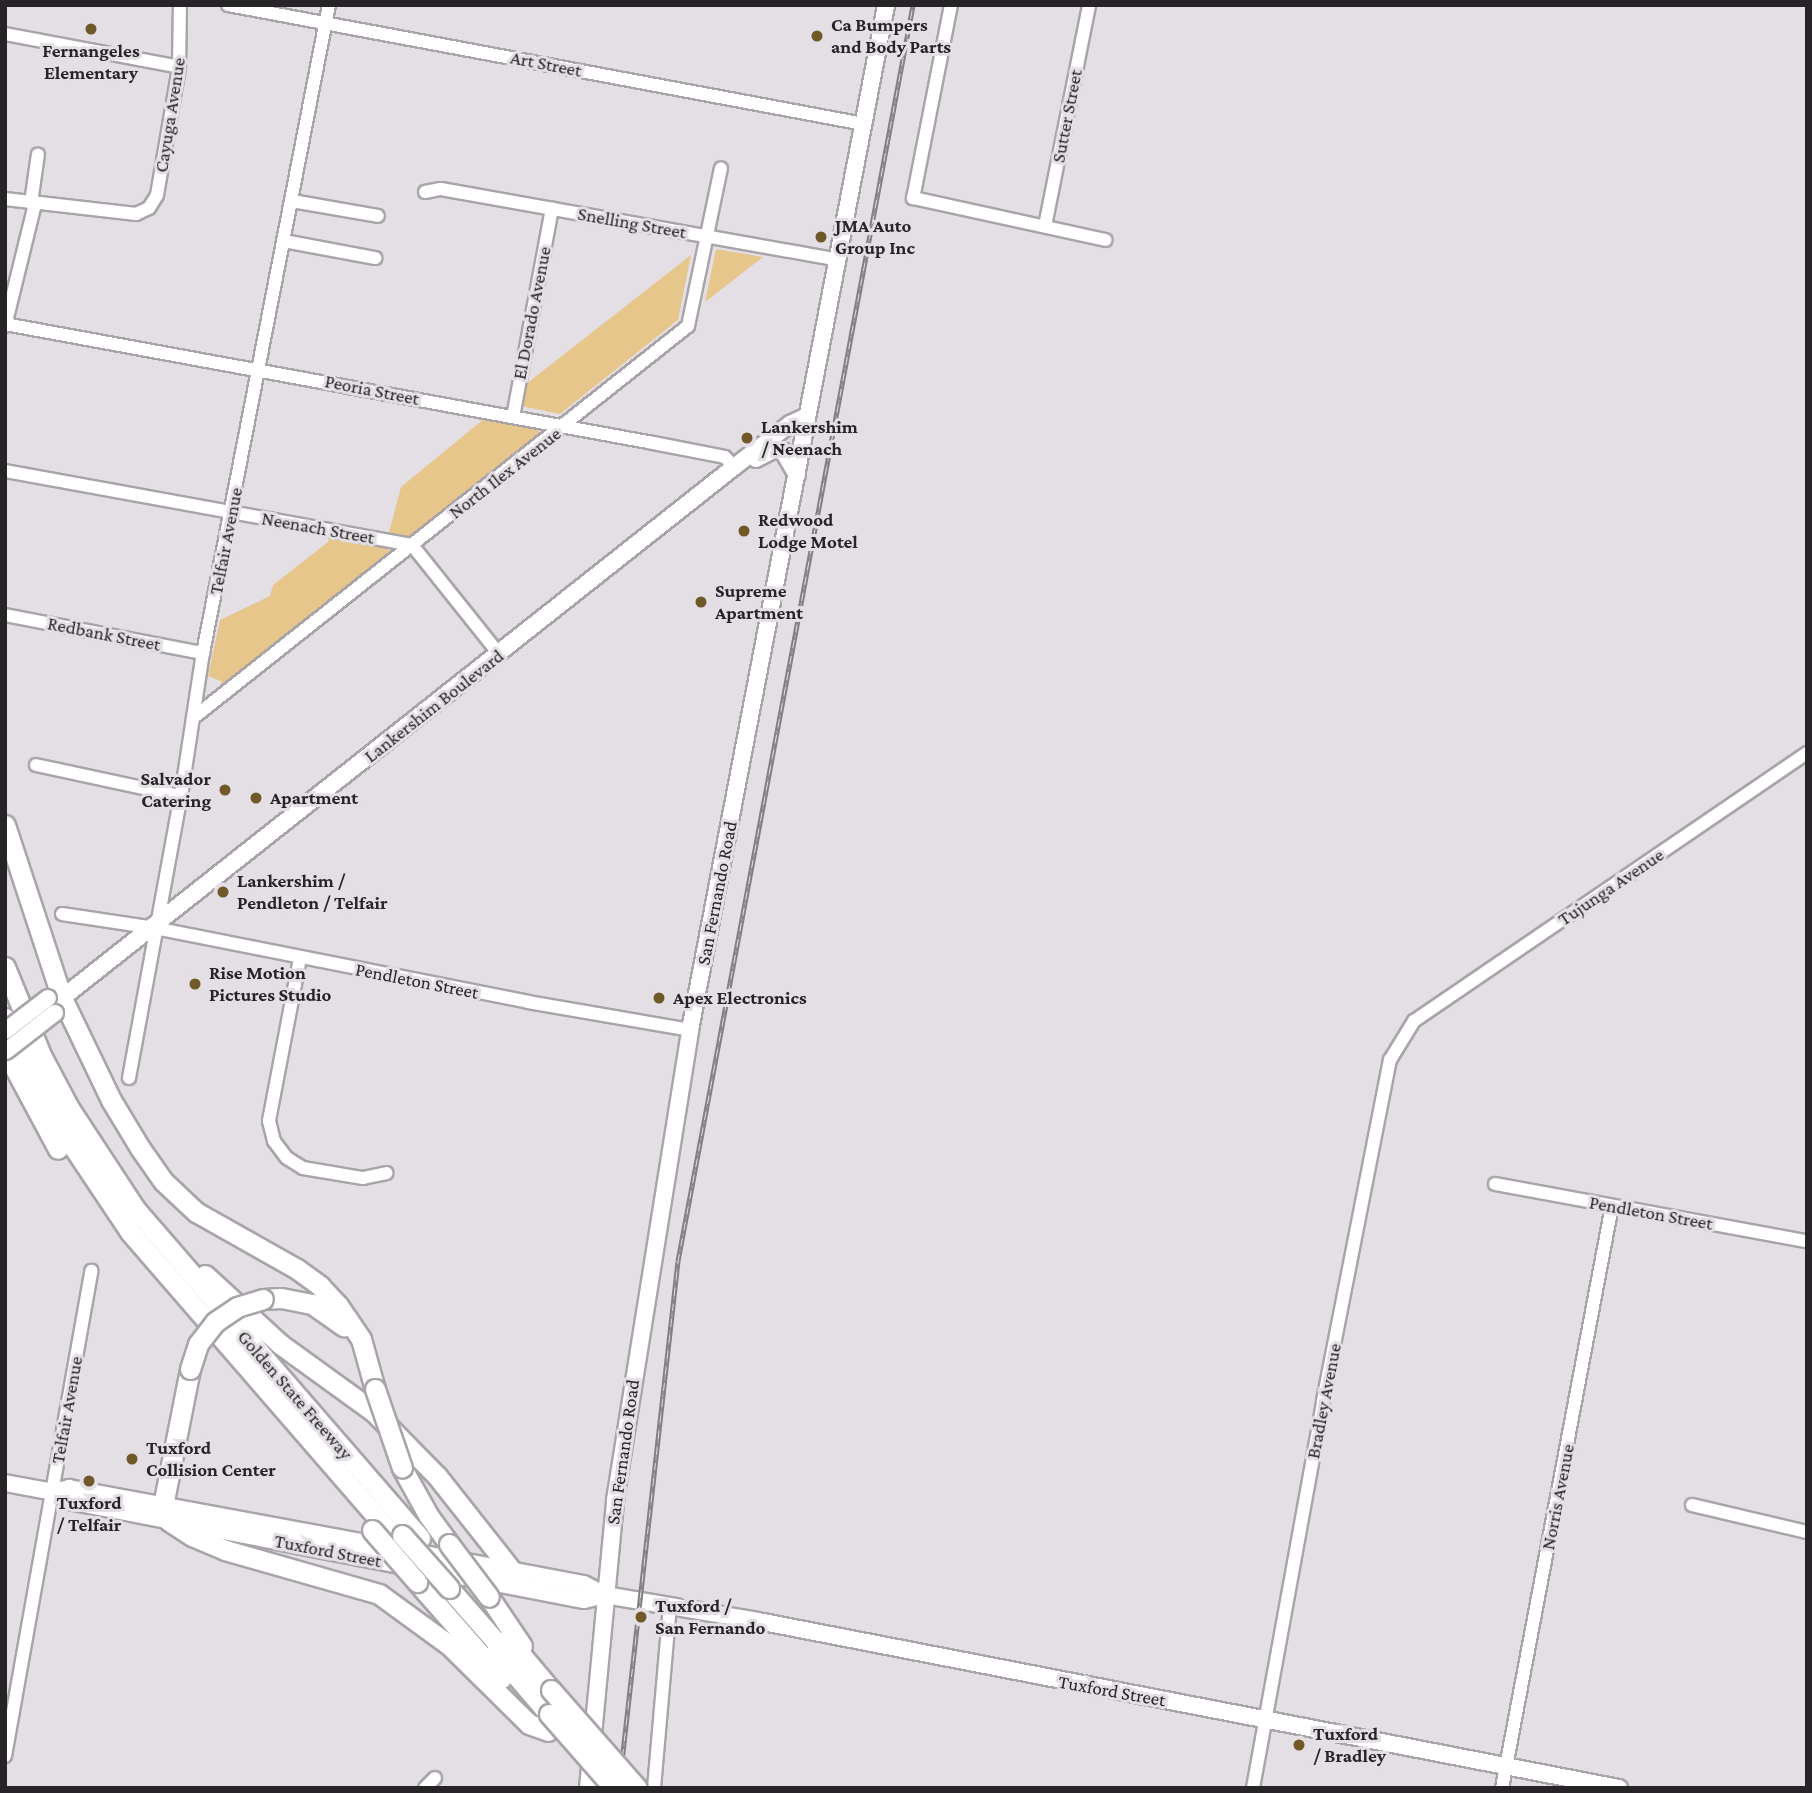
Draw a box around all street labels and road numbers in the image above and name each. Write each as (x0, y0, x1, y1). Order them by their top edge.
street label: Art Street (509, 46, 583, 82)
street label: Cayuga Avenue (150, 56, 190, 174)
street label: Sutter Street (1047, 67, 1087, 165)
street label: Snelling Street (576, 202, 688, 244)
street label: El Dorado Avenue (508, 245, 556, 381)
street label: Peoria Street (323, 370, 421, 410)
street label: North Ilex Avenue (444, 422, 566, 524)
street label: Telfair Avenue (204, 486, 248, 596)
street label: Neenach Street (260, 507, 376, 549)
street label: Redbank Street (46, 612, 162, 656)
street label: Lankershim Boulevard (360, 644, 508, 768)
street label: San Fernando Road (692, 819, 742, 967)
street label: Tujunga Avenue (1554, 843, 1668, 931)
street label: Pendleton Street (354, 958, 480, 1004)
street label: Pendleton Street (1588, 1191, 1714, 1235)
street label: Golden State Freeway (233, 1326, 357, 1464)
street label: Bradley Avenue (1302, 1341, 1346, 1461)
street label: Telfair Avenue (46, 1355, 88, 1465)
street label: San Fernando Road (602, 1378, 644, 1526)
street label: Norris Avenue (1537, 1442, 1579, 1552)
street label: Tuxford Street (273, 1529, 383, 1573)
street label: Tuxford Street (1057, 1670, 1167, 1712)

